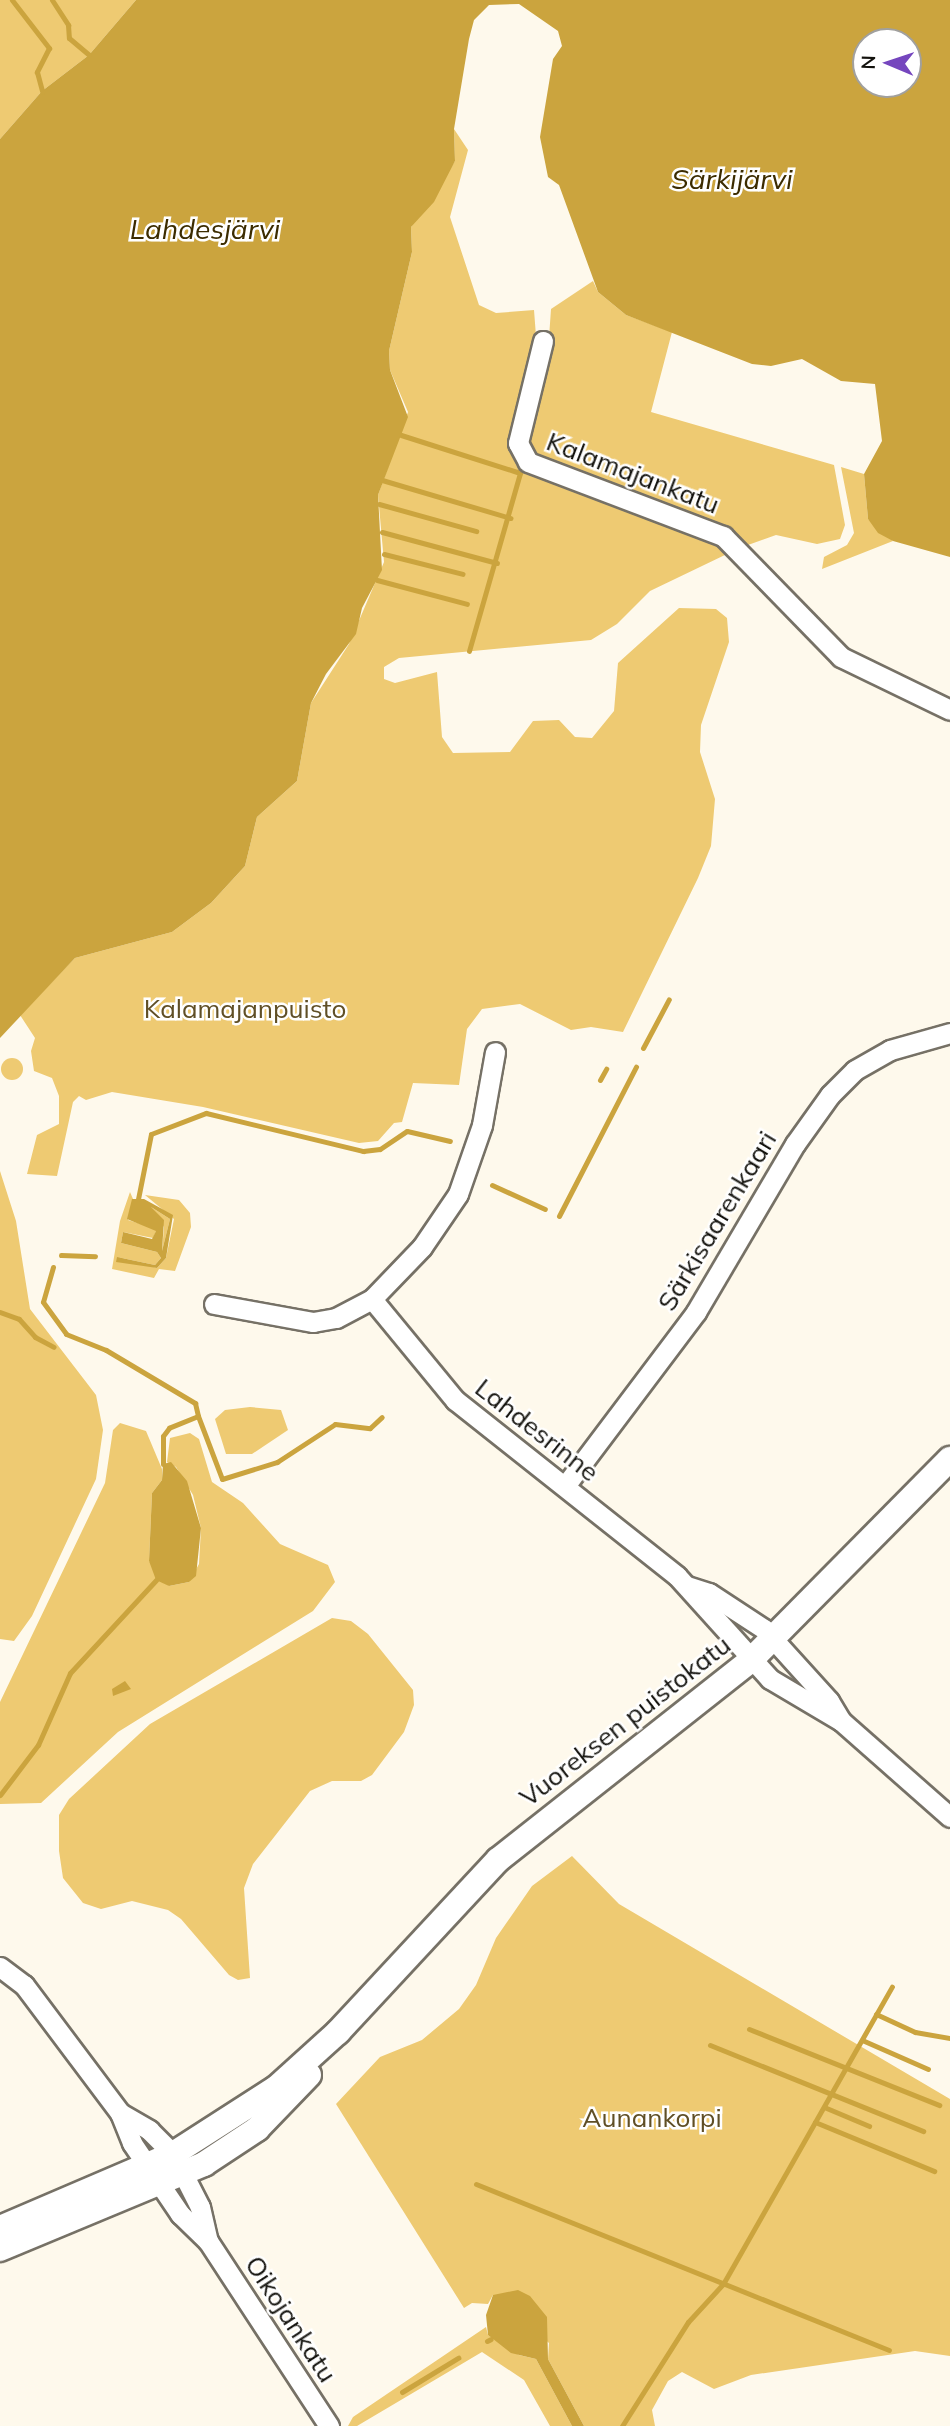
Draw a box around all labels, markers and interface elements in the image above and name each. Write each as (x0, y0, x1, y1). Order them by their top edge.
north arrow (852, 28, 922, 98)
text: N (856, 55, 880, 70)
water label: Särkijärvi (671, 162, 793, 196)
water label: Lahdesjärvi (130, 212, 280, 246)
street label: Kalamajankatu (542, 426, 724, 520)
park label: Kalamajanpuisto (144, 993, 346, 1025)
street label: Särkisaarenkaari (651, 1126, 783, 1316)
street label: Lahdesrinne (469, 1372, 605, 1488)
street label: Vuoreksen puistokatu (513, 1629, 737, 1813)
park label: Aunankorpi (582, 2102, 722, 2134)
street label: Oikojankatu (239, 2250, 343, 2388)

